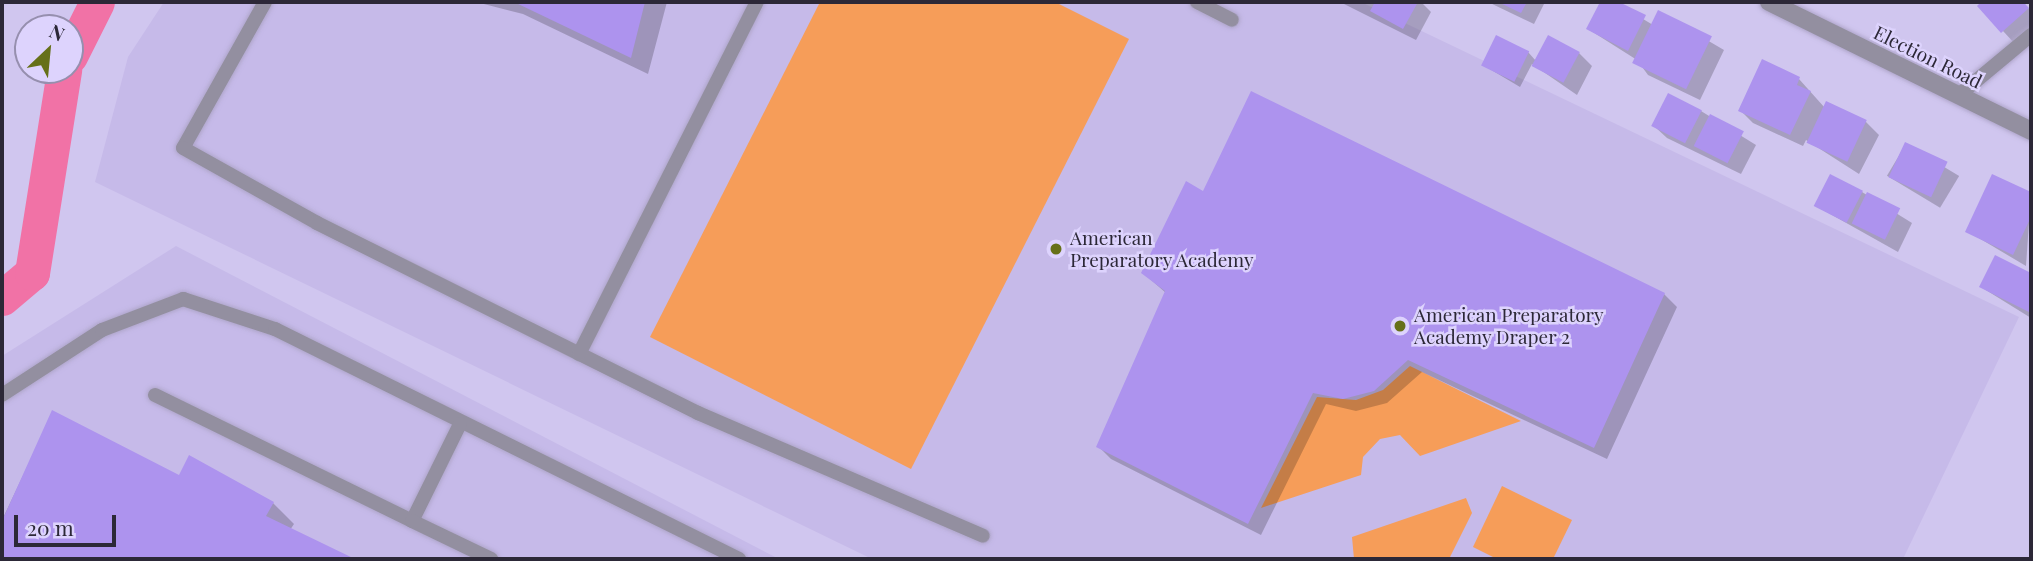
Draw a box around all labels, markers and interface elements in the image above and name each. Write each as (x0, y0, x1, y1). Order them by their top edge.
north arrow (14, 14, 84, 84)
text: N (45, 17, 69, 47)
street label: Election Road (1870, 21, 1986, 93)
place label: American Preparatory Academy (1070, 227, 1255, 271)
marker: American Preparatory Academy (1048, 241, 1064, 257)
place label: American Preparatory Academy Draper 2 (1414, 304, 1604, 348)
marker: American Preparatory Academy Draper 2 (1392, 318, 1408, 334)
scale bar (18, 502, 119, 546)
text: 20 m (27, 513, 74, 541)

